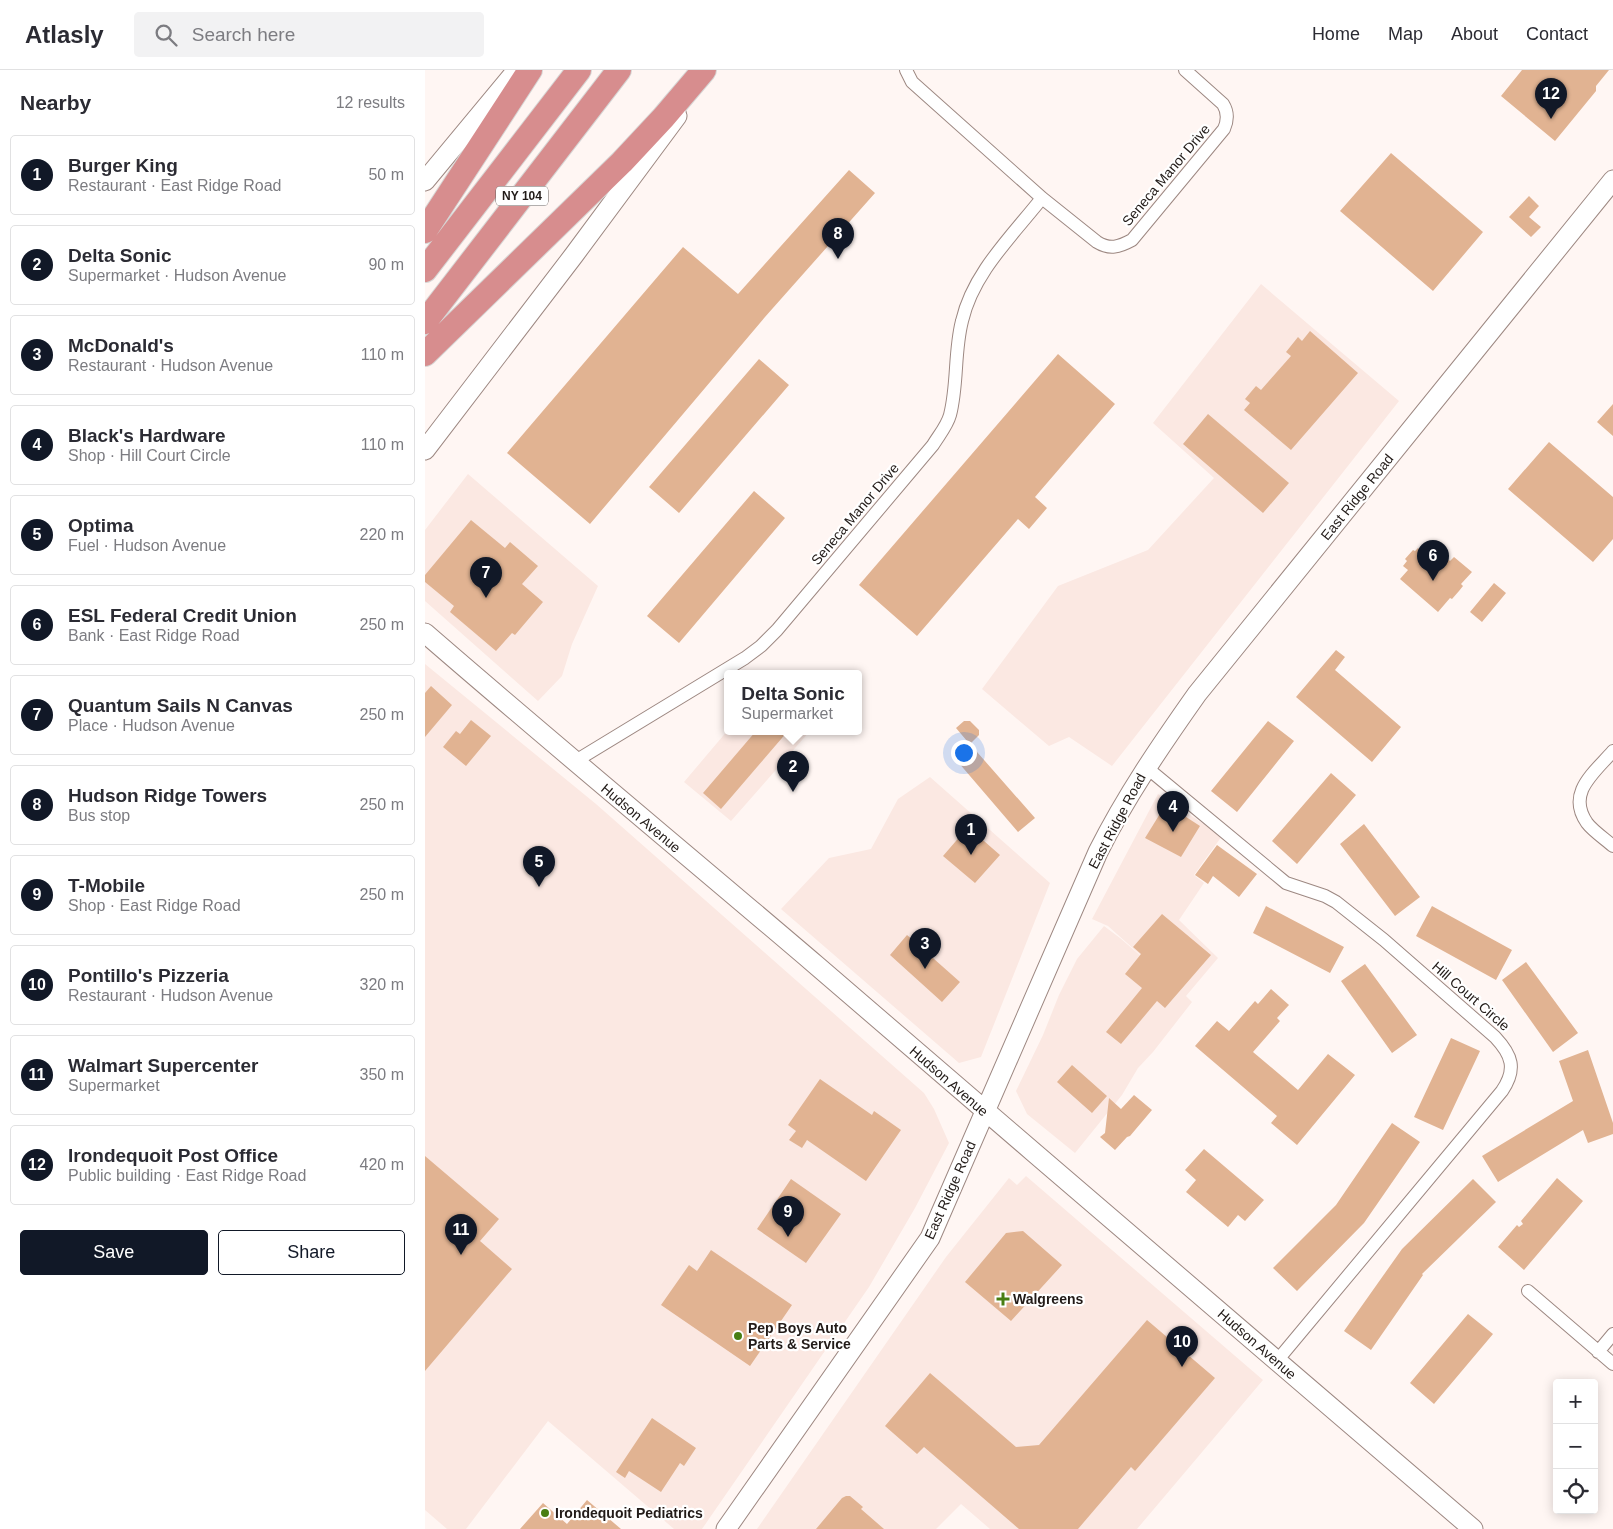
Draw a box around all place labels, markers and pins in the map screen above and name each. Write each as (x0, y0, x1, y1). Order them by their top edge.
pin: 12 (1535, 78, 1567, 119)
pin: 8 (822, 218, 854, 259)
pin: 6 (1417, 540, 1449, 581)
pin: 7 (470, 557, 502, 598)
pin: 2 (777, 751, 809, 792)
pin: 4 (1157, 791, 1189, 832)
pin: 1 (955, 814, 987, 855)
pin: 5 (523, 846, 555, 887)
pin: 3 (909, 928, 941, 969)
pin: 9 (772, 1196, 804, 1237)
pin: 11 (445, 1214, 477, 1255)
place label: Walgreens (1013, 1291, 1083, 1307)
marker: Walgreens (997, 1293, 1009, 1305)
place label: Pep Boys Auto Parts & Service (748, 1320, 851, 1352)
pin: 10 (1166, 1326, 1198, 1367)
marker: Pep Boys Auto Parts & Service (732, 1330, 744, 1342)
place label: Irondequoit Pediatrics (555, 1505, 703, 1521)
marker: Irondequoit Pediatrics (539, 1507, 551, 1519)

